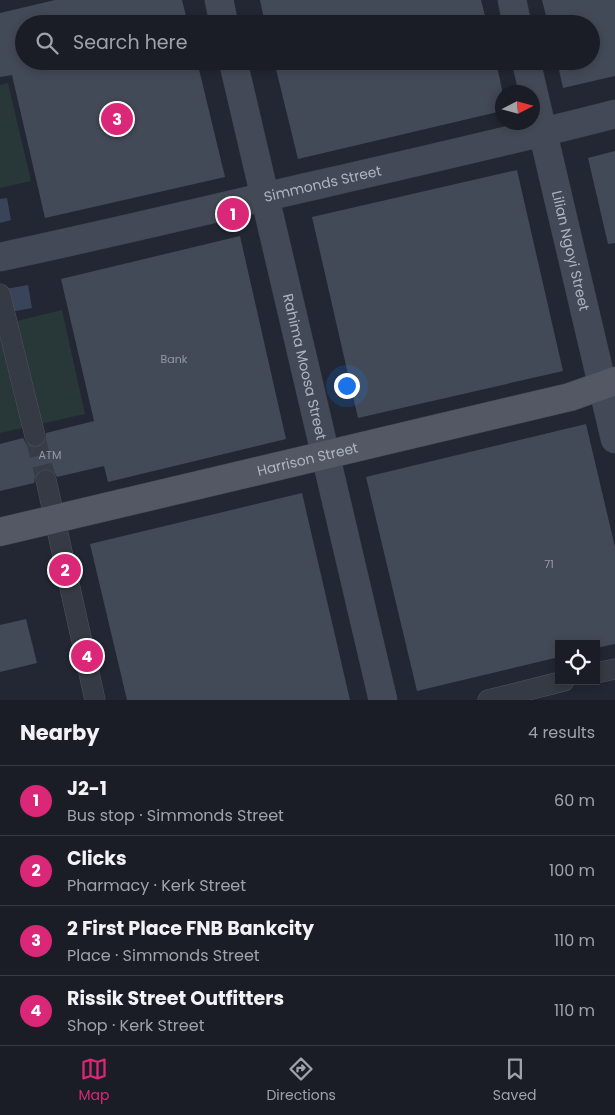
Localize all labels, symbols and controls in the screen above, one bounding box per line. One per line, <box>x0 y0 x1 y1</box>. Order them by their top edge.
search box <box>15 15 600 70</box>
icon: search <box>33 29 61 57</box>
text: Search here <box>73 29 187 56</box>
north arrow <box>495 85 540 130</box>
pin: 3 <box>101 100 133 138</box>
street label: Simmonds Street <box>262 160 383 207</box>
street label: Lilian Ngoyi Street <box>547 189 595 313</box>
pin: 1 <box>217 195 249 233</box>
street label: Rahima Moosa Street <box>278 292 332 442</box>
house number: Bank <box>161 351 188 367</box>
your location <box>334 373 360 399</box>
street label: Harrison Street <box>255 438 360 481</box>
house number: ATM <box>39 447 61 463</box>
pin: 2 <box>49 551 81 589</box>
house number: 71 <box>544 556 554 572</box>
pin: 4 <box>71 637 103 675</box>
map controls <box>555 640 600 685</box>
button: locate <box>555 640 600 685</box>
text: Nearby <box>20 718 100 747</box>
text: 4 results <box>528 721 595 744</box>
text: J2-1 <box>67 775 107 802</box>
text: 1 <box>33 789 39 812</box>
text: 60 m <box>554 789 595 812</box>
text: Bus stop · Simmonds Street <box>67 804 284 827</box>
text: Clicks <box>67 845 127 872</box>
text: 2 <box>31 859 41 882</box>
text: 100 m <box>549 859 595 882</box>
text: Pharmacy · Kerk Street <box>67 874 246 897</box>
text: 2 First Place FNB Bankcity <box>67 915 314 942</box>
text: 3 <box>31 929 41 952</box>
text: 110 m <box>554 929 595 952</box>
text: Place · Simmonds Street <box>67 944 260 967</box>
text: Rissik Street Outfitters <box>67 985 284 1012</box>
text: 4 <box>31 999 41 1022</box>
text: 110 m <box>554 999 595 1022</box>
text: Shop · Kerk Street <box>67 1014 204 1037</box>
tab: Map <box>78 1055 109 1106</box>
tab: Directions <box>266 1055 336 1106</box>
tab: Saved <box>493 1055 537 1106</box>

